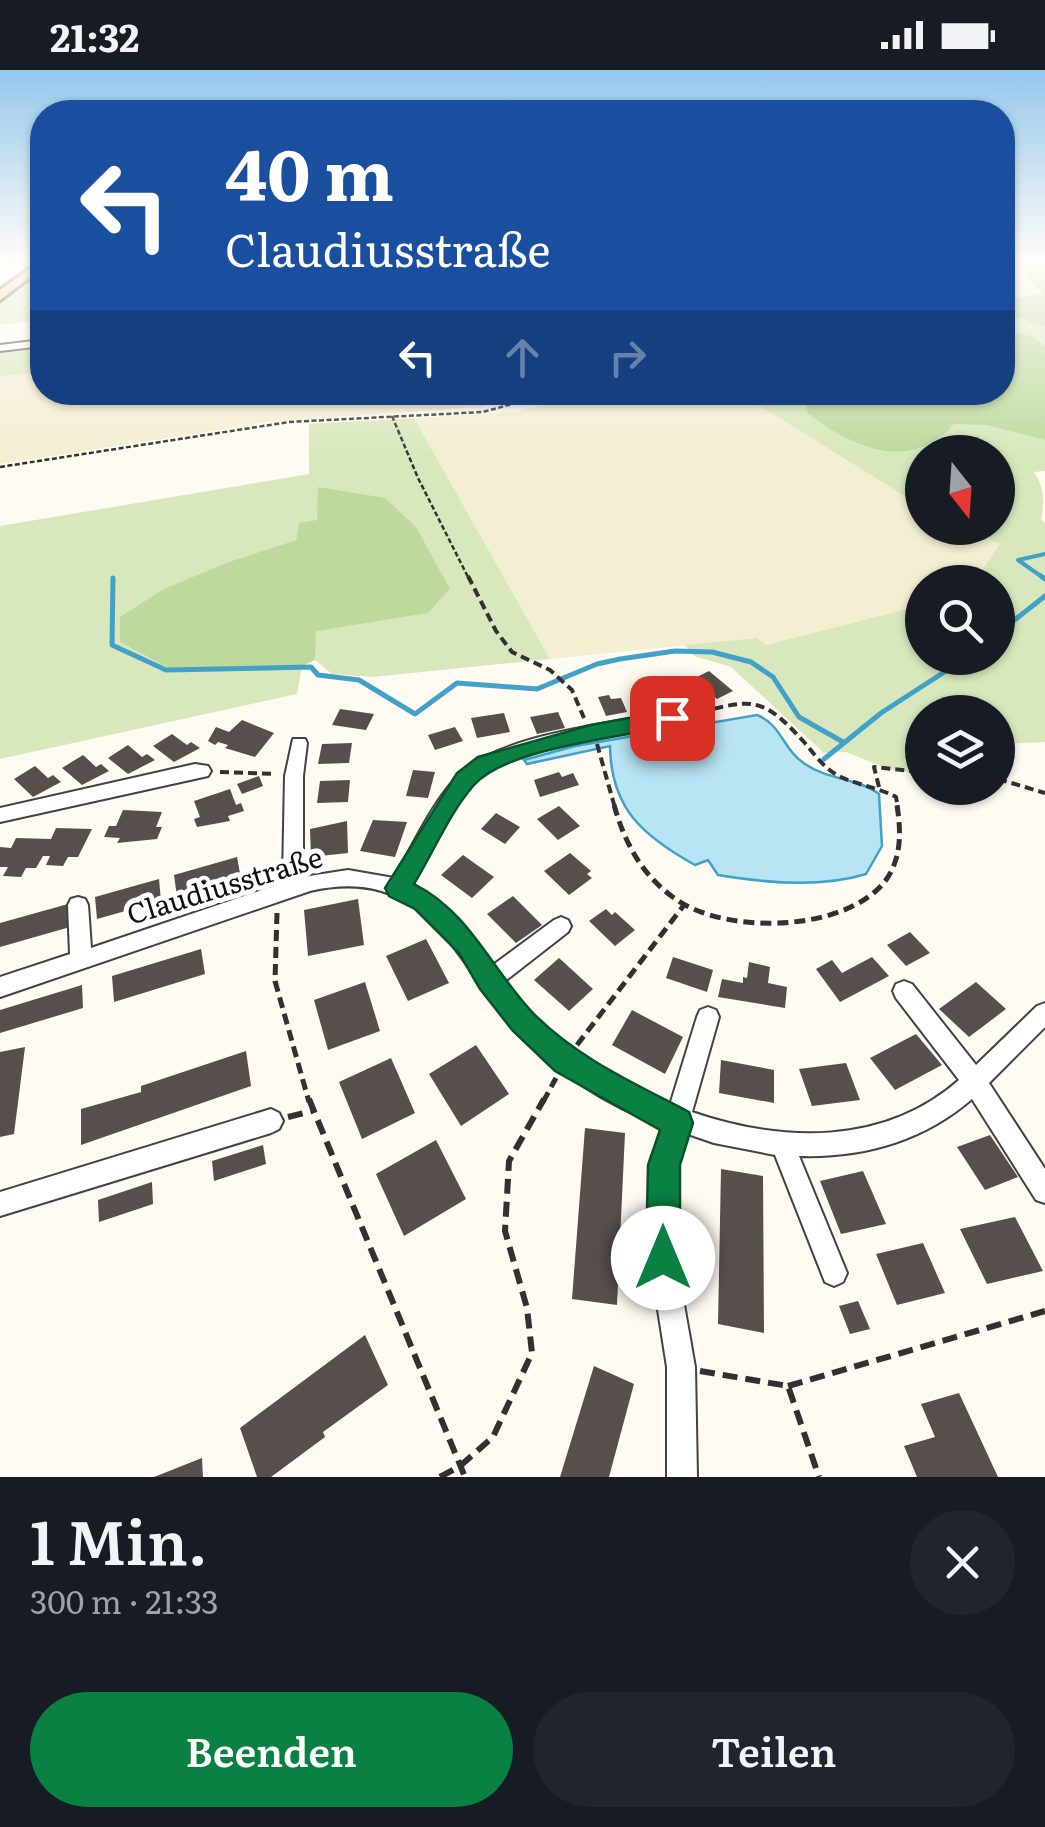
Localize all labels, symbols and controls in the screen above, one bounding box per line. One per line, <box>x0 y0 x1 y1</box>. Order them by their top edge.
text: 21:32 <box>50 7 139 64</box>
text: 40 m <box>225 119 394 223</box>
icon: left <box>60 140 190 270</box>
text: Claudiusstraße <box>225 214 551 281</box>
icon: left <box>390 330 445 385</box>
icon: ahead <box>495 330 550 385</box>
icon: right <box>600 330 655 385</box>
north arrow <box>905 435 1015 545</box>
map controls <box>905 435 1015 805</box>
button: search <box>905 565 1015 675</box>
pin <box>630 676 715 761</box>
icon: arrive <box>645 691 700 746</box>
button: layers <box>905 695 1015 805</box>
street label: Claudiusstraße <box>121 834 327 934</box>
position arrow <box>611 1206 715 1310</box>
text: 1 Min. <box>30 1494 208 1583</box>
button: close <box>910 1510 1015 1615</box>
text: 300 m · 21:33 <box>30 1576 219 1624</box>
button: Beenden <box>30 1692 513 1807</box>
button: Teilen <box>533 1692 1015 1807</box>

